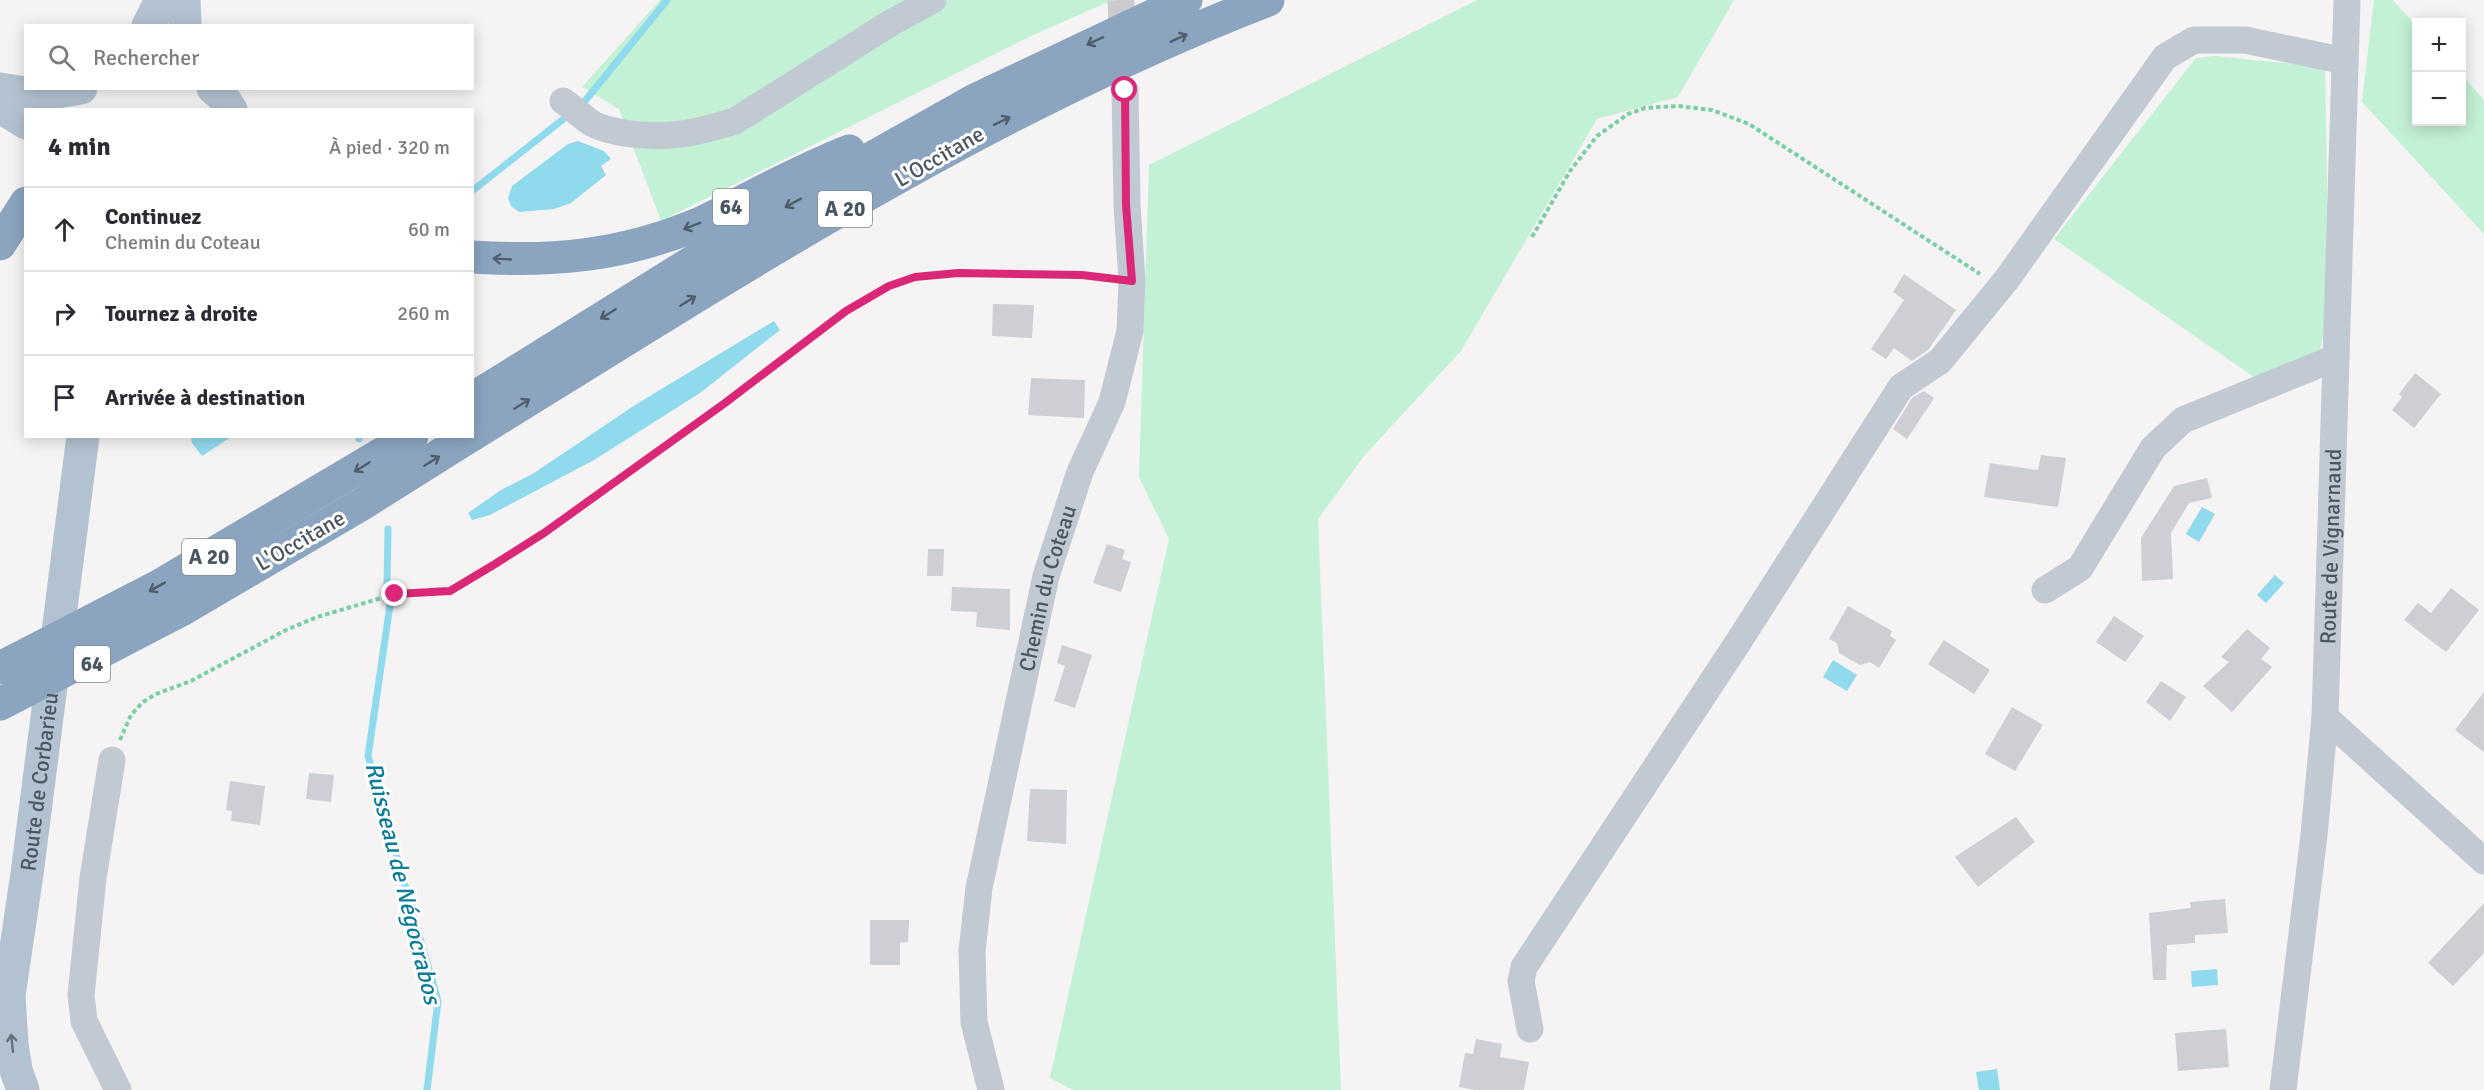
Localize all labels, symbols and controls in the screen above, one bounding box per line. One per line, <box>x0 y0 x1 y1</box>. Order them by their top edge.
map controls <box>2412 18 2466 126</box>
button: + <box>2412 18 2466 72</box>
search box <box>24 24 474 90</box>
one-way arrow <box>1170 31 1188 42</box>
one-way arrow <box>1086 36 1104 48</box>
icon: search <box>45 41 78 74</box>
text: Rechercher <box>93 44 199 71</box>
button: − <box>2412 72 2466 126</box>
route start <box>1111 76 1137 102</box>
one-way arrow <box>993 114 1011 126</box>
street label: L'Occitane <box>890 120 989 193</box>
text: 4 min <box>48 131 111 163</box>
text: À pied · 320 m <box>329 135 450 160</box>
road number: 64 <box>713 189 749 225</box>
road number: A 20 <box>818 191 872 227</box>
one-way arrow <box>785 197 802 209</box>
text: Continuez <box>105 203 201 230</box>
icon: ahead <box>48 213 81 246</box>
text: 60 m <box>408 217 450 242</box>
one-way arrow <box>683 221 702 232</box>
text: Chemin du Coteau <box>105 230 261 255</box>
one-way arrow <box>492 253 512 264</box>
one-way arrow <box>679 295 696 307</box>
icon: right <box>48 297 81 330</box>
text: Tournez à droite <box>105 300 258 327</box>
text: 260 m <box>397 301 450 326</box>
one-way arrow <box>600 308 617 320</box>
icon: arrive <box>48 381 81 414</box>
text: Arrivée à destination <box>105 384 305 411</box>
one-way arrow <box>513 398 530 410</box>
street label: Route de Vignarnaud <box>2314 448 2347 645</box>
one-way arrow <box>423 454 440 467</box>
one-way arrow <box>354 462 371 474</box>
street label: Chemin du Coteau <box>1013 502 1082 674</box>
street label: L'Occitane <box>251 504 350 577</box>
road number: A 20 <box>182 539 236 575</box>
route end <box>381 580 407 606</box>
one-way arrow <box>149 582 167 593</box>
road number: 64 <box>74 646 110 682</box>
street label: Route de Corbarieu <box>14 691 64 873</box>
water label: Ruisseau de Négocrabos <box>358 759 448 1010</box>
one-way arrow <box>6 1034 17 1054</box>

